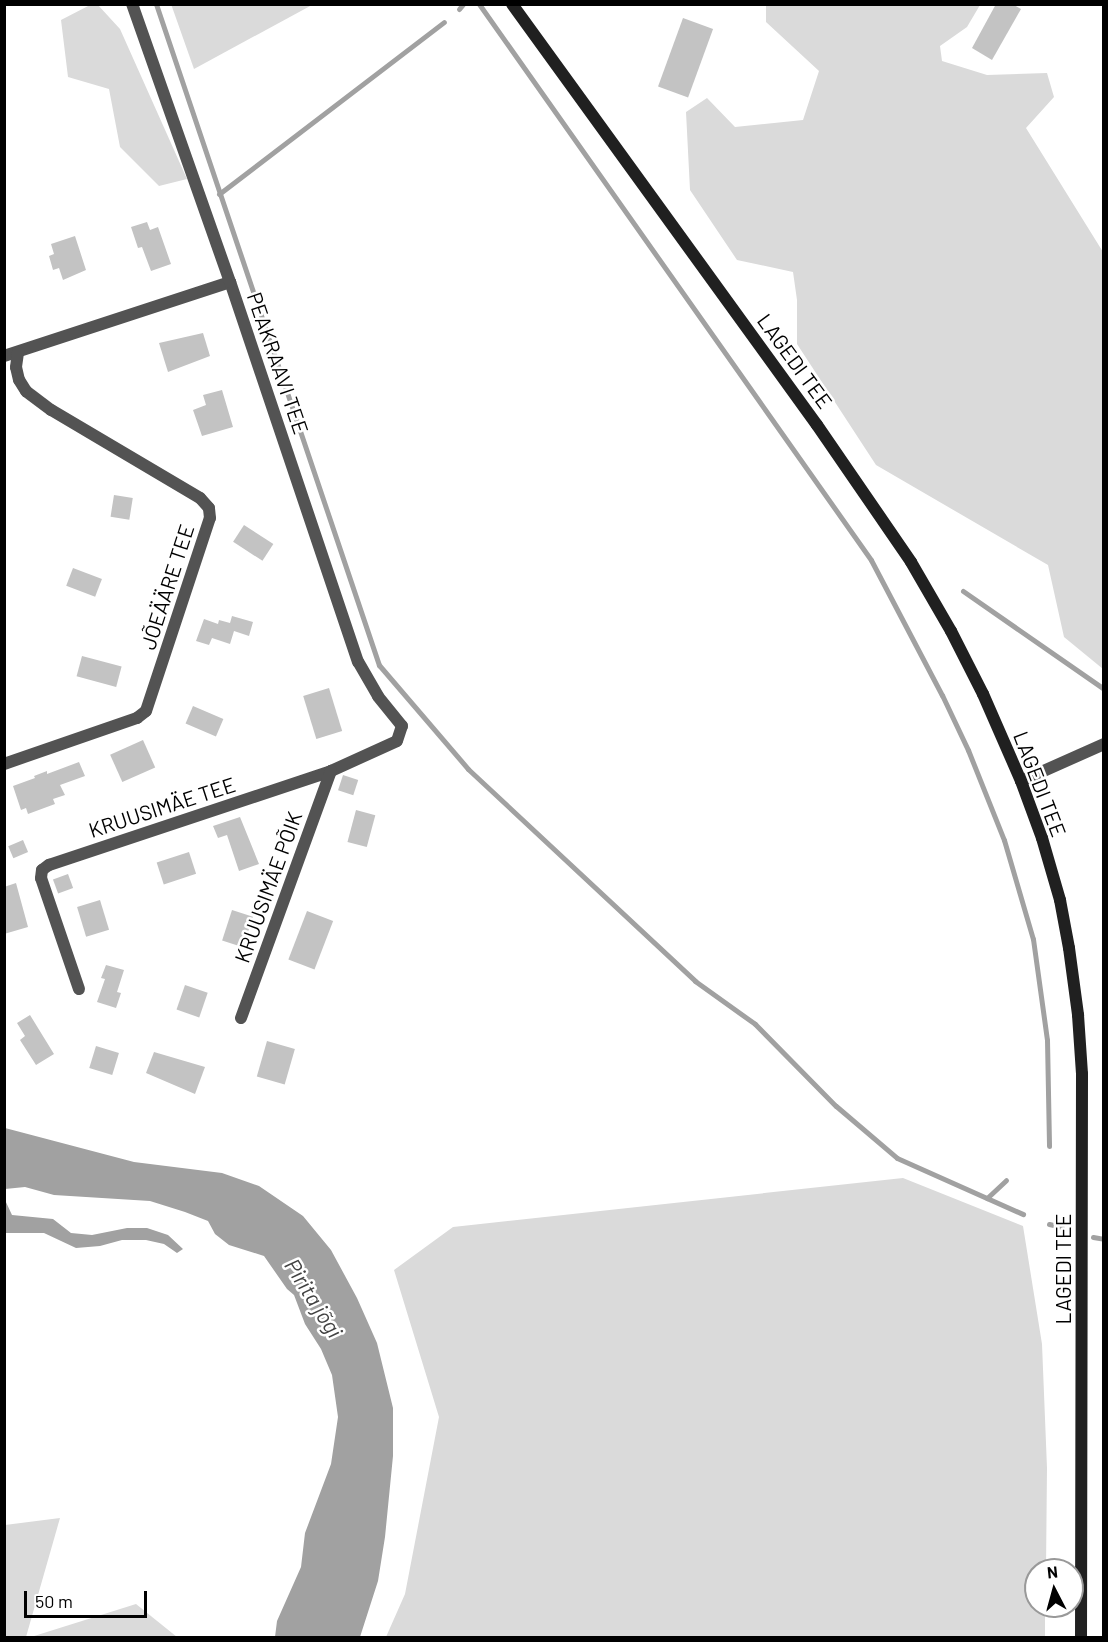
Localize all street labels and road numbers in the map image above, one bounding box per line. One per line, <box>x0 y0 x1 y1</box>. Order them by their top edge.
street label: PEAKRAAVI TEE <box>242 289 314 437</box>
street label: LAGEDI TEE <box>752 309 838 413</box>
street label: JÕEÄÄRE TEE <box>135 521 199 653</box>
street label: LAGEDI TEE <box>1008 728 1072 840</box>
street label: KRUUSIMÄE TEE <box>86 771 238 843</box>
street label: KRUUSIMÄE PÕIK <box>229 808 307 966</box>
street label: LAGEDI TEE <box>1050 1214 1076 1324</box>

